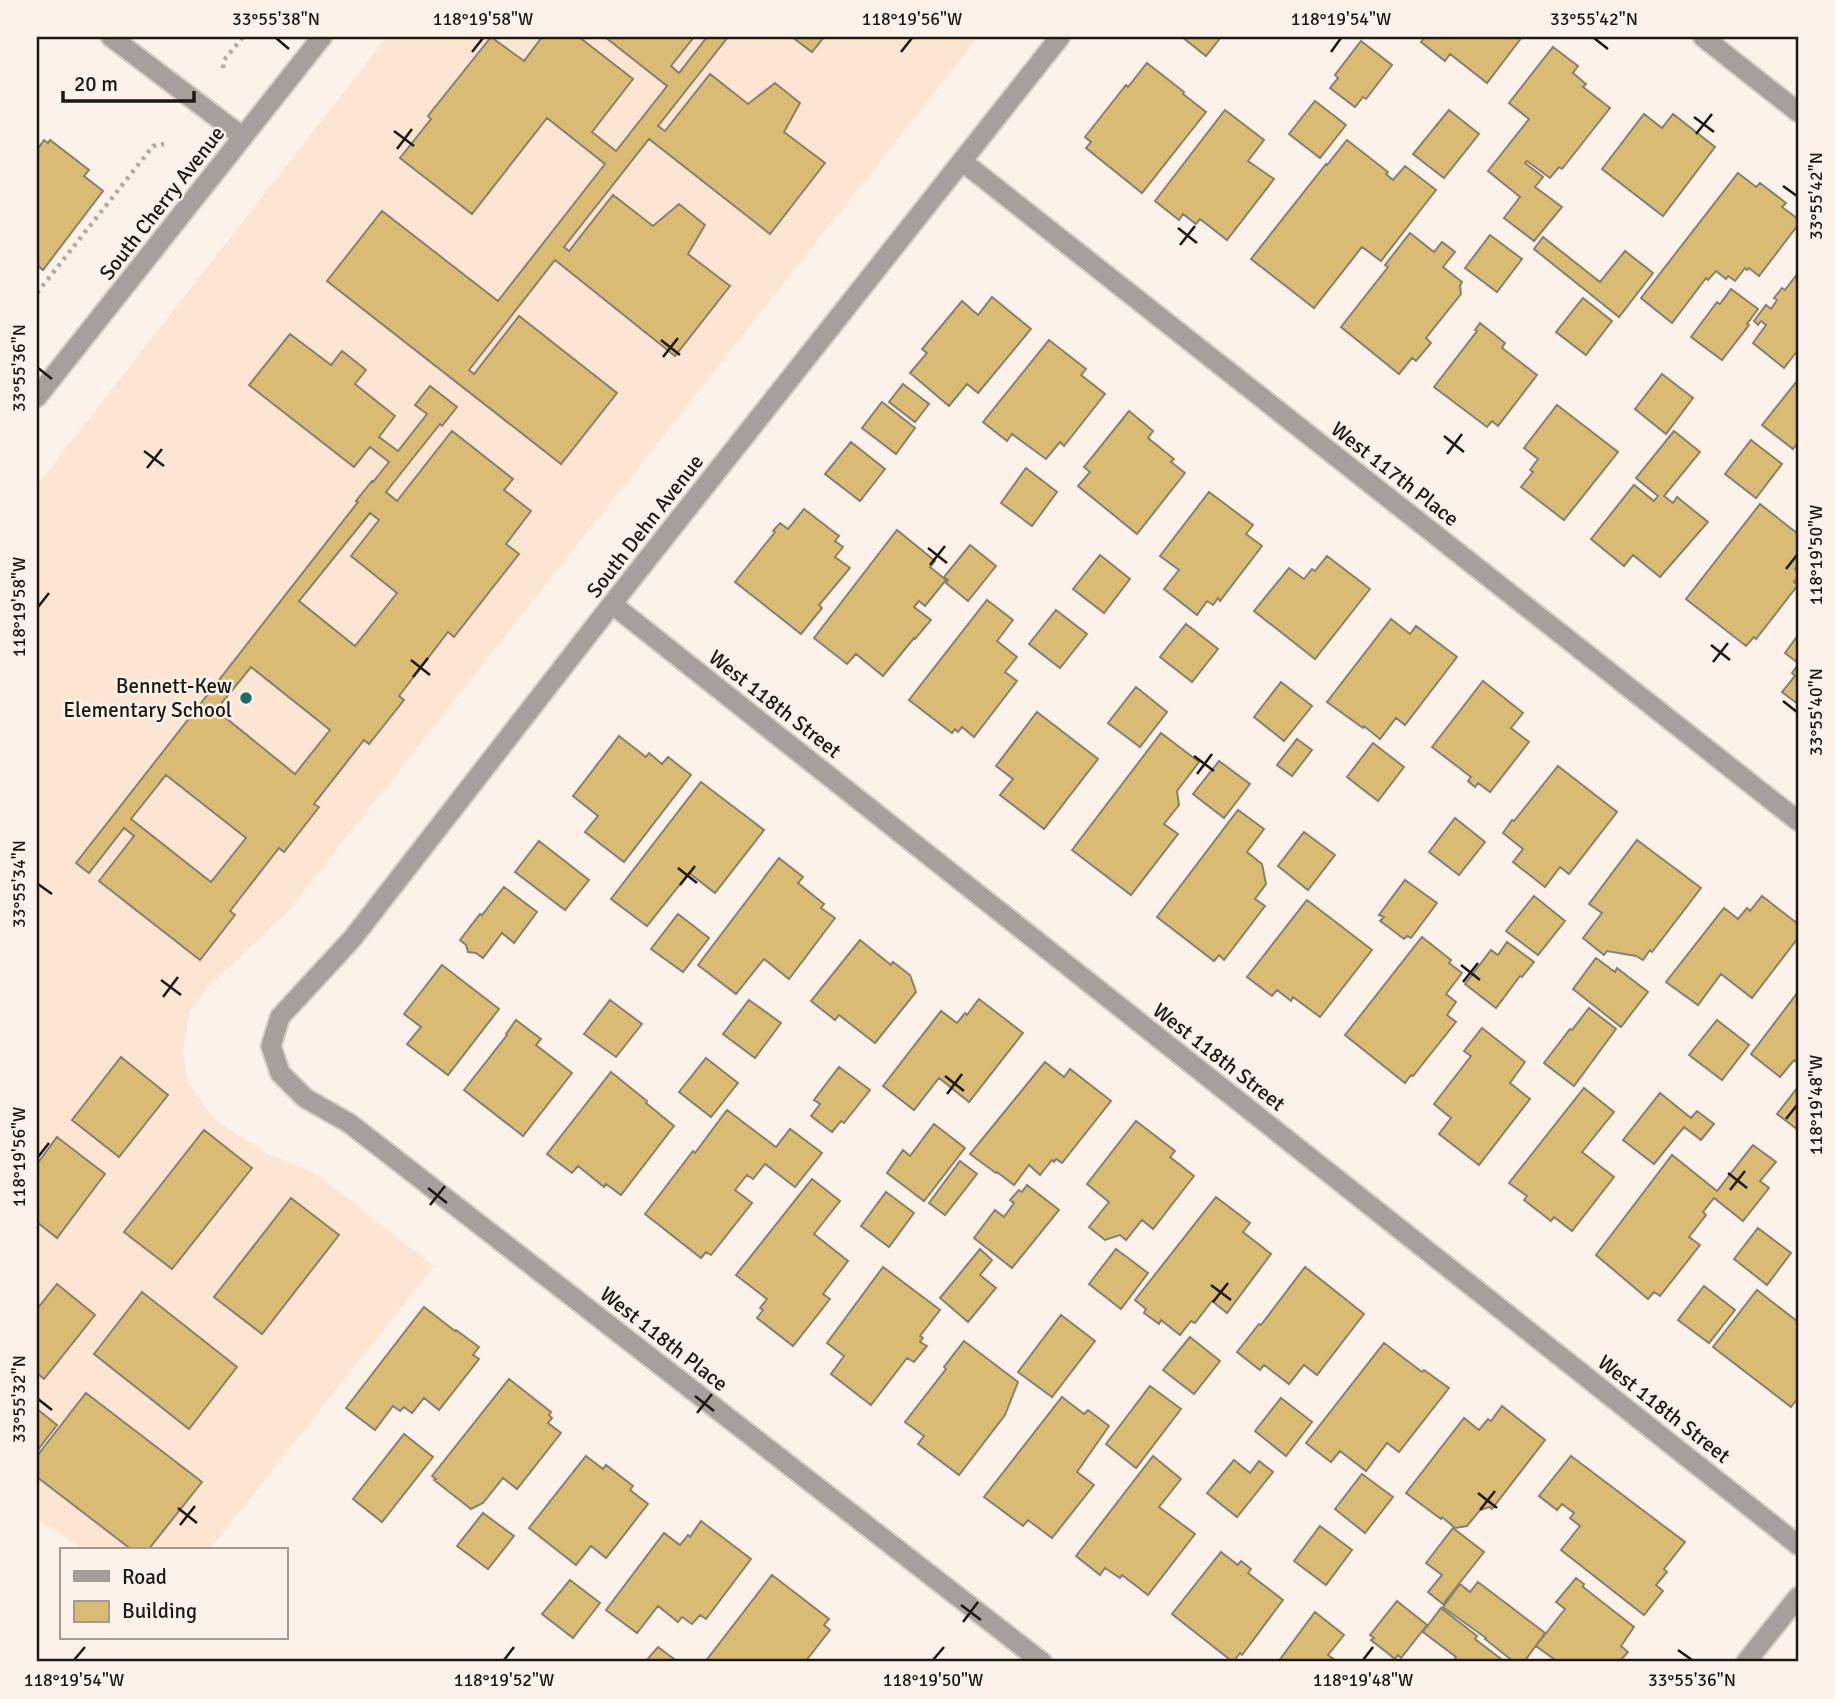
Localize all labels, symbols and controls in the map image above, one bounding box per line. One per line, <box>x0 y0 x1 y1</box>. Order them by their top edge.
text: 33°55'38"N <box>232 8 320 30</box>
text: 118°19'58"W <box>433 8 533 30</box>
text: 118°19'56"W <box>862 8 962 30</box>
text: 118°19'54"W <box>1291 8 1391 30</box>
text: 33°55'42"N <box>1550 8 1638 30</box>
scale bar <box>63 60 194 104</box>
text: 20 m <box>74 71 118 97</box>
street label: South Cherry Avenue <box>94 121 230 285</box>
text: 33°55'42"N <box>1805 152 1827 240</box>
text: 33°55'36"N <box>8 324 30 412</box>
street label: West 117th Place <box>1326 416 1464 532</box>
street label: South Dehn Avenue <box>581 449 709 603</box>
text: 118°19'50"W <box>1805 505 1827 605</box>
text: 118°19'58"W <box>8 557 30 657</box>
street label: West 118th Street <box>704 644 846 764</box>
text: 33°55'40"N <box>1805 668 1827 756</box>
place label: Bennett-Kew Elementary School <box>63 673 232 723</box>
marker: Bennett-Kew Elementary School <box>238 690 254 706</box>
text: 33°55'34"N <box>8 840 30 928</box>
street label: West 118th Street <box>1148 997 1290 1117</box>
text: 118°19'48"W <box>1805 1055 1827 1155</box>
text: 118°19'56"W <box>8 1107 30 1207</box>
street label: West 118th Place <box>595 1281 733 1397</box>
street label: West 118th Street <box>1593 1349 1735 1469</box>
text: 33°55'32"N <box>8 1355 30 1443</box>
legend <box>60 1548 287 1640</box>
text: Road <box>122 1564 167 1590</box>
text: Building <box>122 1598 197 1624</box>
text: 118°19'54"W <box>24 1669 124 1691</box>
text: 118°19'52"W <box>454 1669 554 1691</box>
text: 118°19'50"W <box>883 1669 983 1691</box>
text: 118°19'48"W <box>1313 1669 1413 1691</box>
text: 33°55'36"N <box>1648 1669 1736 1691</box>

